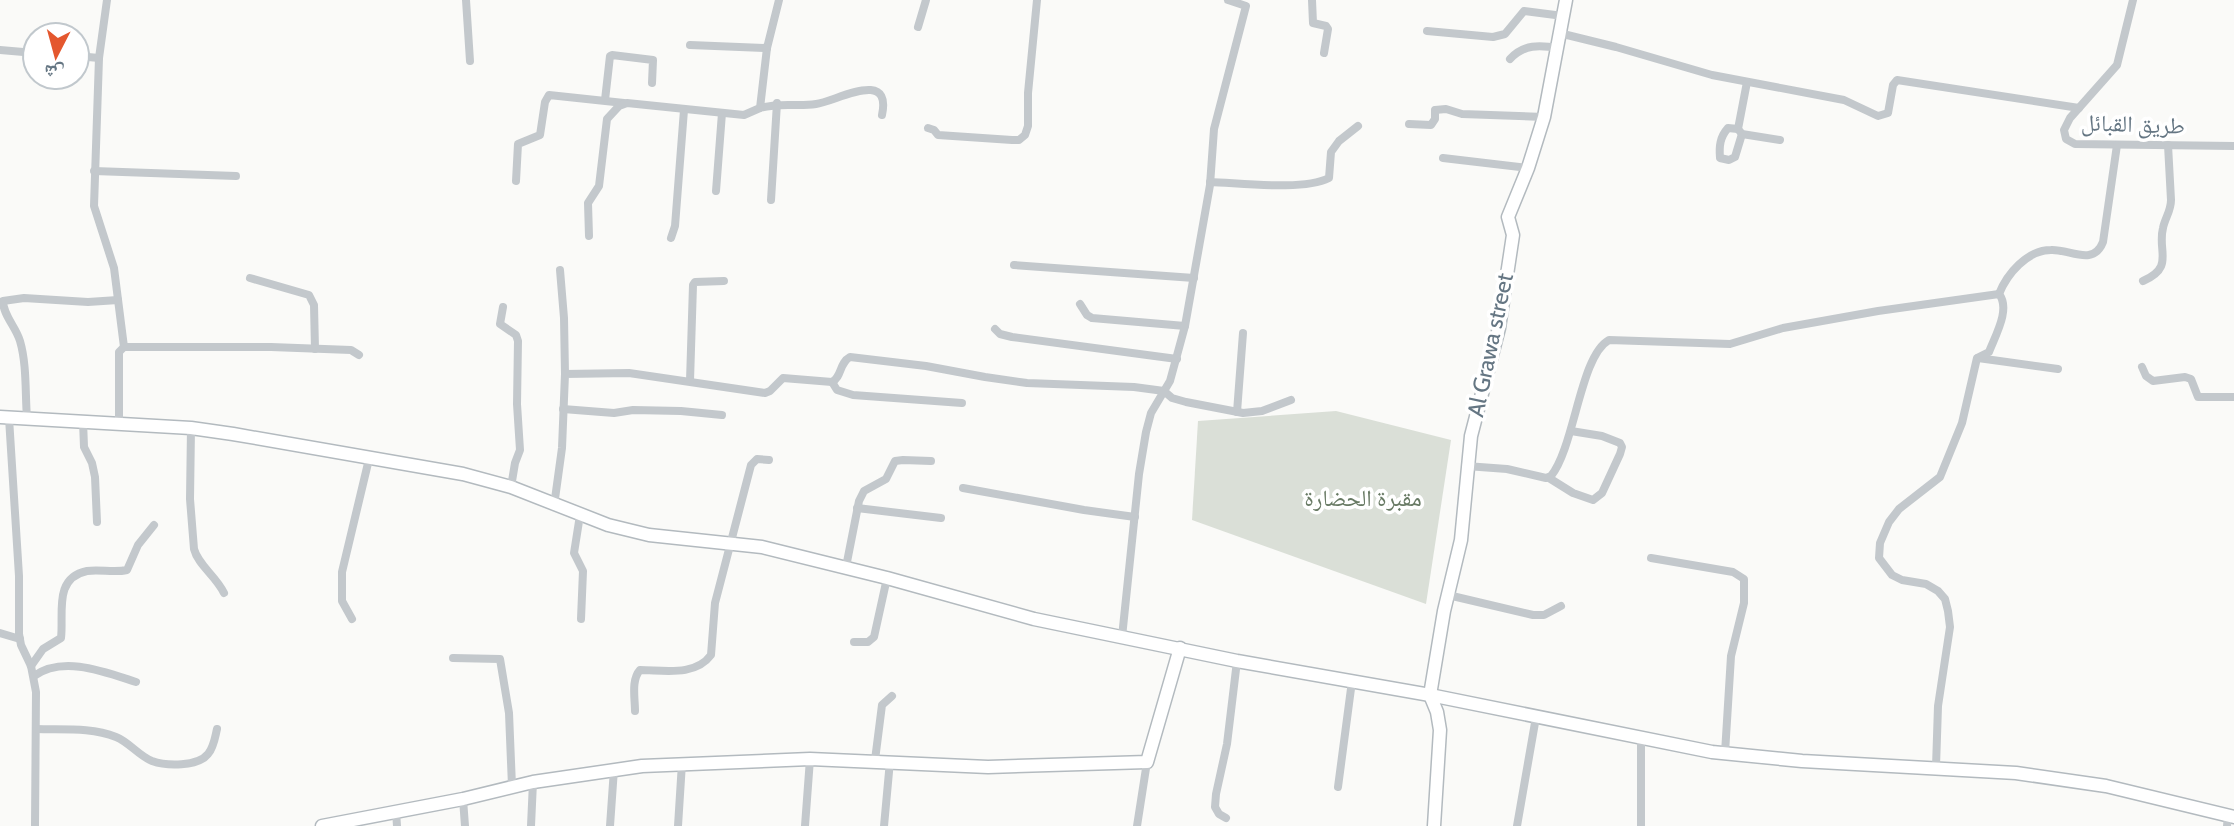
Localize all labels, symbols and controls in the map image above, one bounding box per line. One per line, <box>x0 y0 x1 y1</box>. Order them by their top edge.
north arrow <box>21 21 91 91</box>
text: ش <box>43 60 66 85</box>
street label: طريق القبائل <box>2081 108 2185 140</box>
street label: Al Grawa street <box>1461 270 1519 419</box>
park label: مقبرة الحضارة <box>1304 484 1422 512</box>

